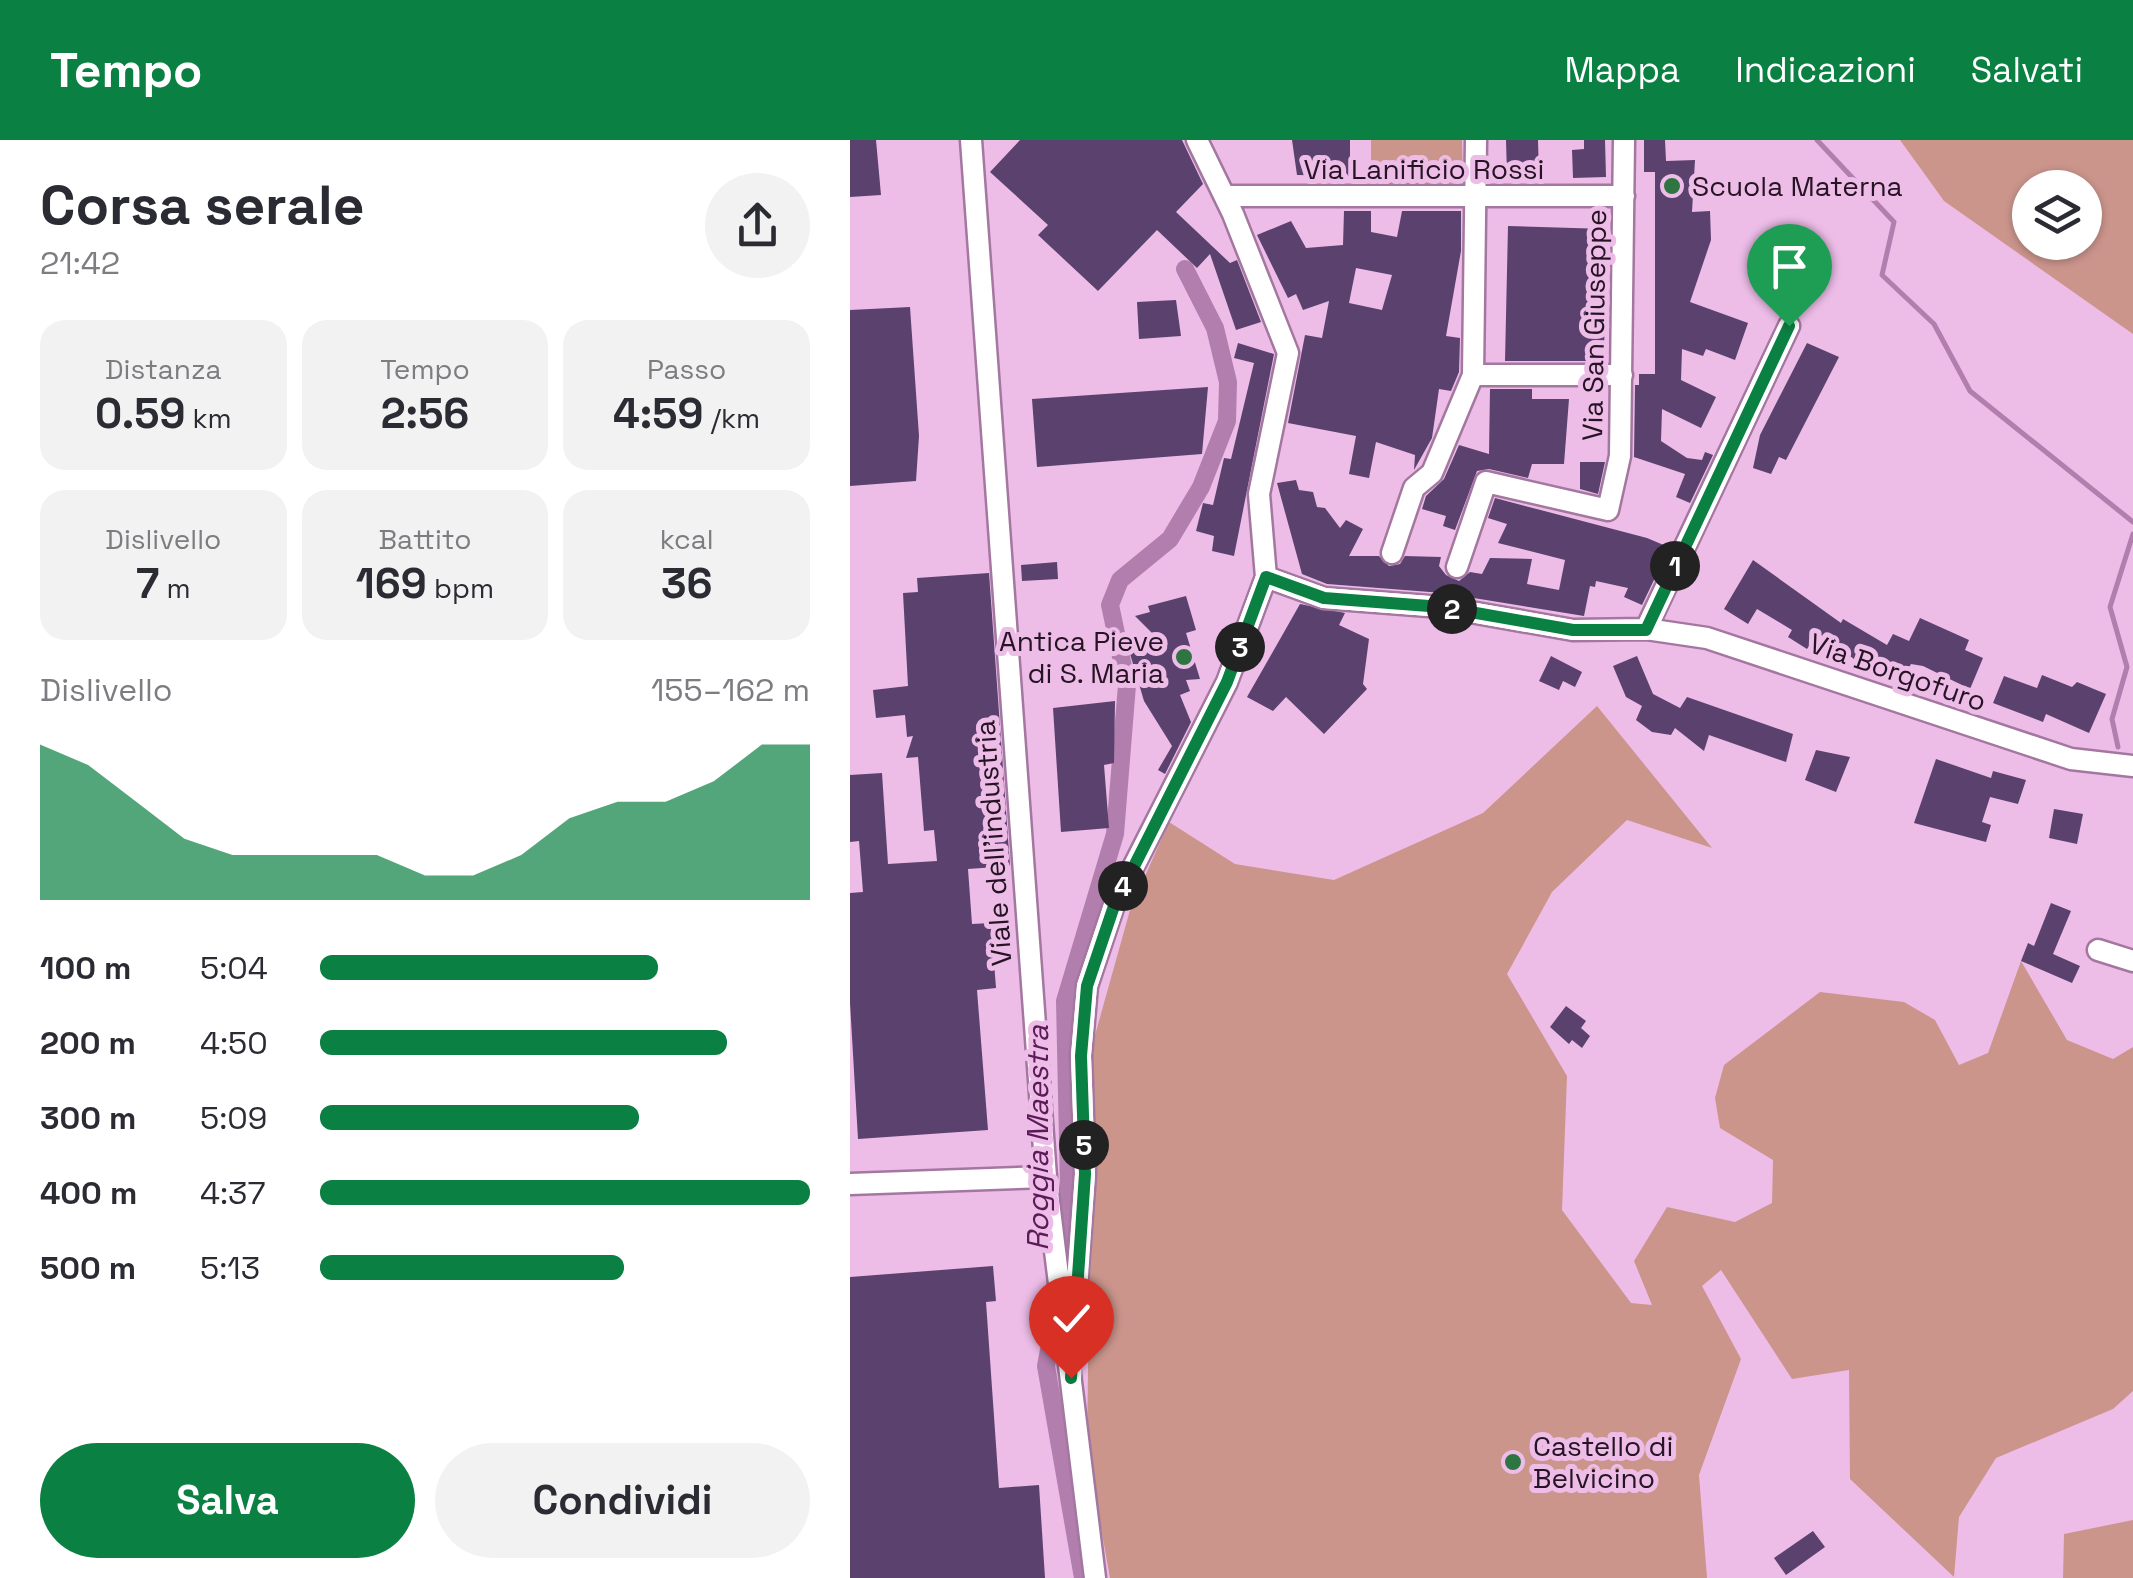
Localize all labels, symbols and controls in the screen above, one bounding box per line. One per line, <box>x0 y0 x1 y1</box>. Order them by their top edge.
text: Tempo <box>50 40 202 101</box>
text: Mappa <box>1565 48 1680 92</box>
text: Indicazioni <box>1735 48 1916 92</box>
text: Salvati <box>1971 48 2083 92</box>
street label: Via Lanificio Rossi <box>1304 151 1544 187</box>
place label: Scuola Materna <box>1692 168 1903 204</box>
text: Corsa serale <box>40 170 364 240</box>
map controls <box>2012 170 2102 260</box>
button: layers <box>2012 170 2102 260</box>
button: share <box>705 173 810 278</box>
marker: Scuola Materna <box>1661 175 1683 197</box>
street label: Via San Giuseppe <box>1574 209 1614 441</box>
pin <box>1747 224 1832 327</box>
icon: arrive <box>1762 239 1817 294</box>
text: 21:42 <box>40 243 120 283</box>
text: Distanza <box>105 351 222 387</box>
text: Tempo <box>380 351 470 387</box>
text: Passo <box>647 351 726 387</box>
text: 0.59 <box>95 387 185 440</box>
text: 2:56 <box>381 387 469 440</box>
text: 4:59 <box>613 387 704 440</box>
text: km <box>185 400 232 436</box>
text: /km <box>704 400 760 436</box>
text: Dislivello <box>105 521 221 557</box>
text: Battito <box>378 521 472 557</box>
text: kcal <box>660 521 714 557</box>
pin: 1 <box>1650 541 1700 591</box>
text: 1 <box>1669 548 1681 584</box>
text: 7 <box>136 557 159 610</box>
text: 169 <box>356 557 427 610</box>
text: 36 <box>661 557 712 610</box>
text: m <box>159 570 191 606</box>
text: bpm <box>427 570 494 606</box>
pin: 2 <box>1427 584 1477 634</box>
text: 2 <box>1444 591 1460 627</box>
pin: 3 <box>1215 622 1265 672</box>
place label: Antica Pieve di S. Maria <box>999 623 1164 691</box>
street label: Via Borgofuro <box>1805 625 1991 719</box>
text: 3 <box>1231 629 1249 665</box>
marker: Antica Pieve di S. Maria <box>1173 646 1195 668</box>
text: Dislivello <box>40 670 173 710</box>
text: 155–162 m <box>651 670 810 710</box>
street label: Viale dell'industria <box>966 719 1020 967</box>
pin: 4 <box>1098 861 1148 911</box>
text: 4 <box>1114 868 1132 904</box>
text: 100 m <box>40 948 131 988</box>
text: 5:04 <box>200 948 268 988</box>
text: 200 m <box>40 1023 136 1063</box>
text: 4:50 <box>200 1023 268 1063</box>
water label: Roggia Maestra <box>1018 1024 1057 1251</box>
text: 300 m <box>40 1098 136 1138</box>
text: 5:09 <box>200 1098 267 1138</box>
pin: 5 <box>1059 1120 1109 1170</box>
text: 5 <box>1076 1127 1092 1163</box>
text: 400 m <box>40 1173 137 1213</box>
text: 4:37 <box>200 1173 265 1213</box>
text: 500 m <box>40 1248 136 1288</box>
text: 5:13 <box>200 1248 260 1288</box>
pin <box>1029 1276 1114 1379</box>
icon: check <box>1044 1291 1099 1346</box>
place label: Castello di Belvicino <box>1533 1428 1673 1496</box>
button: Salva <box>40 1443 415 1558</box>
button: Condividi <box>435 1443 810 1558</box>
marker: Castello di Belvicino <box>1502 1451 1524 1473</box>

